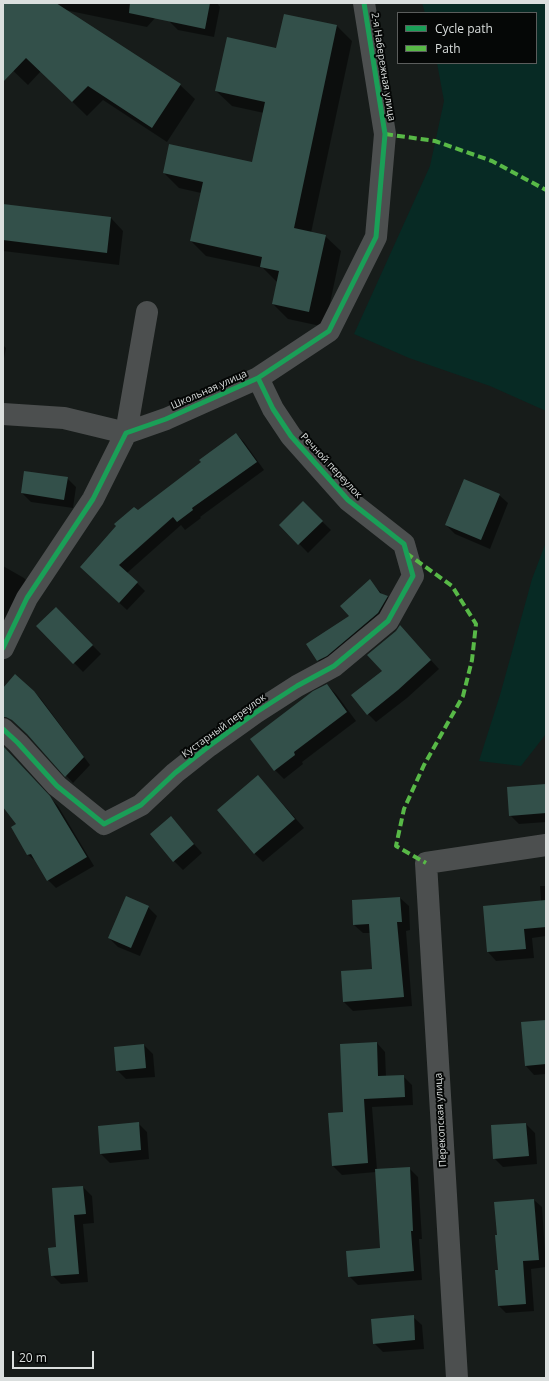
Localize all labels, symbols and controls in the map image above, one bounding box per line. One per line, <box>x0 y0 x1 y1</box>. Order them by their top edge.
street label: 2-я Набережная улица <box>369 12 397 122</box>
legend <box>397 12 537 64</box>
text: Cycle path <box>435 20 493 37</box>
text: Path <box>435 40 461 57</box>
street label: Школьная улица <box>169 368 249 412</box>
street label: Речной переулок <box>298 431 364 501</box>
street label: Кустарный переулок <box>180 692 268 760</box>
street label: Перекопская улица <box>433 1072 449 1168</box>
scale bar <box>14 1343 96 1369</box>
text: 20 m <box>19 1349 47 1366</box>

